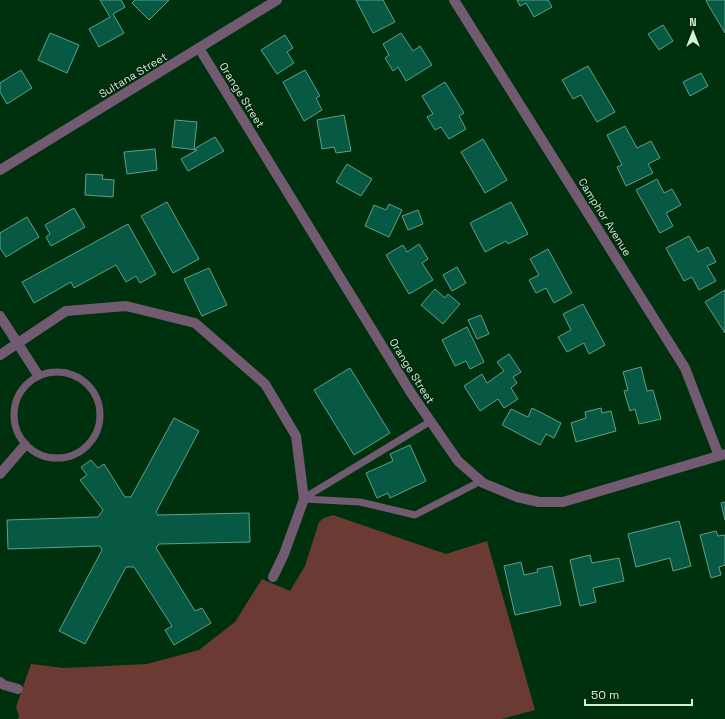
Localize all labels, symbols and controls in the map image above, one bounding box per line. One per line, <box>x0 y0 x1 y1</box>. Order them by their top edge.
north arrow <box>673 12 713 52</box>
text: N <box>689 15 697 29</box>
street label: Sultana Street <box>96 49 170 101</box>
street label: Orange Street <box>216 60 268 130</box>
street label: Camphor Avenue <box>575 175 635 259</box>
street label: Orange Street <box>386 336 438 406</box>
scale bar <box>585 681 692 707</box>
text: 50 m <box>591 687 619 703</box>

